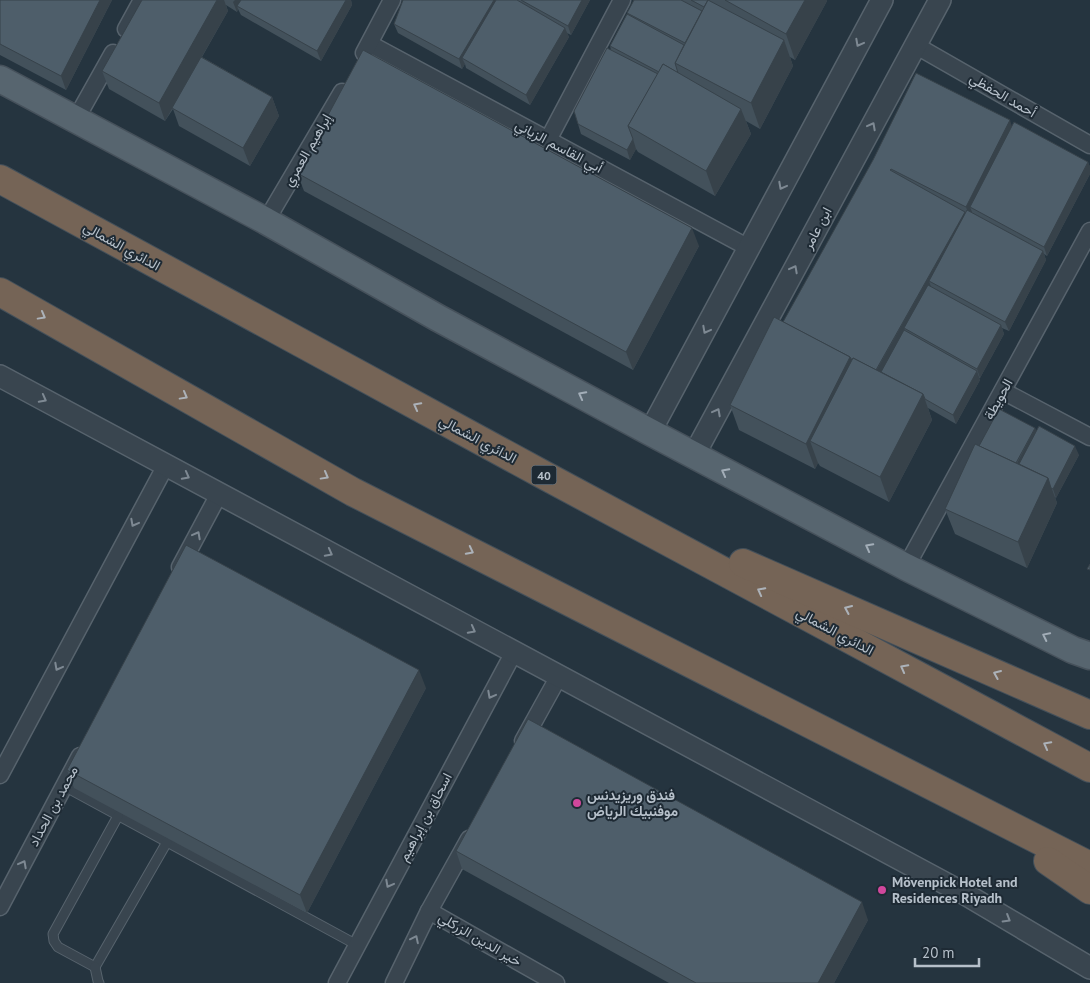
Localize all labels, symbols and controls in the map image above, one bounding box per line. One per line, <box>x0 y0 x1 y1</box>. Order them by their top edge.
one-way arrow <box>855 38 865 47</box>
street label: أحمد الحفظي <box>965 69 1040 124</box>
street label: إبراهيم العمري <box>279 110 338 191</box>
street label: أبي القاسم الزياني <box>511 115 606 179</box>
one-way arrow <box>866 122 876 131</box>
one-way arrow <box>779 181 789 190</box>
street label: ابن عامر <box>798 204 836 253</box>
street label: الدائري الشمالي <box>79 217 164 277</box>
one-way arrow <box>788 265 798 274</box>
one-way arrow <box>37 310 46 320</box>
one-way arrow <box>702 324 712 333</box>
street label: الحويطة <box>979 375 1017 423</box>
one-way arrow <box>179 390 188 400</box>
one-way arrow <box>578 392 587 402</box>
one-way arrow <box>38 393 47 403</box>
one-way arrow <box>414 402 423 412</box>
one-way arrow <box>711 408 721 417</box>
street label: الدائري الشمالي <box>435 411 520 470</box>
road number: 40 <box>532 466 556 484</box>
one-way arrow <box>722 468 731 478</box>
one-way arrow <box>181 470 190 480</box>
one-way arrow <box>320 470 329 480</box>
one-way arrow <box>131 518 141 527</box>
one-way arrow <box>191 531 201 540</box>
one-way arrow <box>865 543 874 553</box>
one-way arrow <box>464 545 473 555</box>
one-way arrow <box>324 547 333 557</box>
one-way arrow <box>757 587 766 597</box>
street label: الدائري الشمالي <box>792 603 877 662</box>
one-way arrow <box>844 605 853 616</box>
one-way arrow <box>467 624 476 634</box>
one-way arrow <box>1042 632 1051 642</box>
one-way arrow <box>54 661 64 670</box>
one-way arrow <box>900 664 909 674</box>
one-way arrow <box>993 670 1002 681</box>
one-way arrow <box>487 690 497 699</box>
one-way arrow <box>1043 741 1052 751</box>
street label: محمد بن الحداد <box>24 763 82 849</box>
street label: اسحاق بن إبراهيم <box>394 770 457 865</box>
place label: فندق وريزيدنس موفنبيك الرياض <box>587 786 678 820</box>
marker: فندق وريزيدنس موفنبيك الرياض <box>571 797 583 809</box>
one-way arrow <box>17 860 27 869</box>
place label: Mövenpick Hotel and Residences Riyadh <box>892 873 1018 907</box>
one-way arrow <box>385 879 395 888</box>
marker: Mövenpick Hotel and Residences Riyadh <box>876 884 888 896</box>
street label: خير الدين الزركلي <box>434 908 525 973</box>
one-way arrow <box>1002 913 1011 923</box>
one-way arrow <box>409 935 419 944</box>
scale bar <box>915 936 979 968</box>
text: 20 m <box>922 943 955 962</box>

